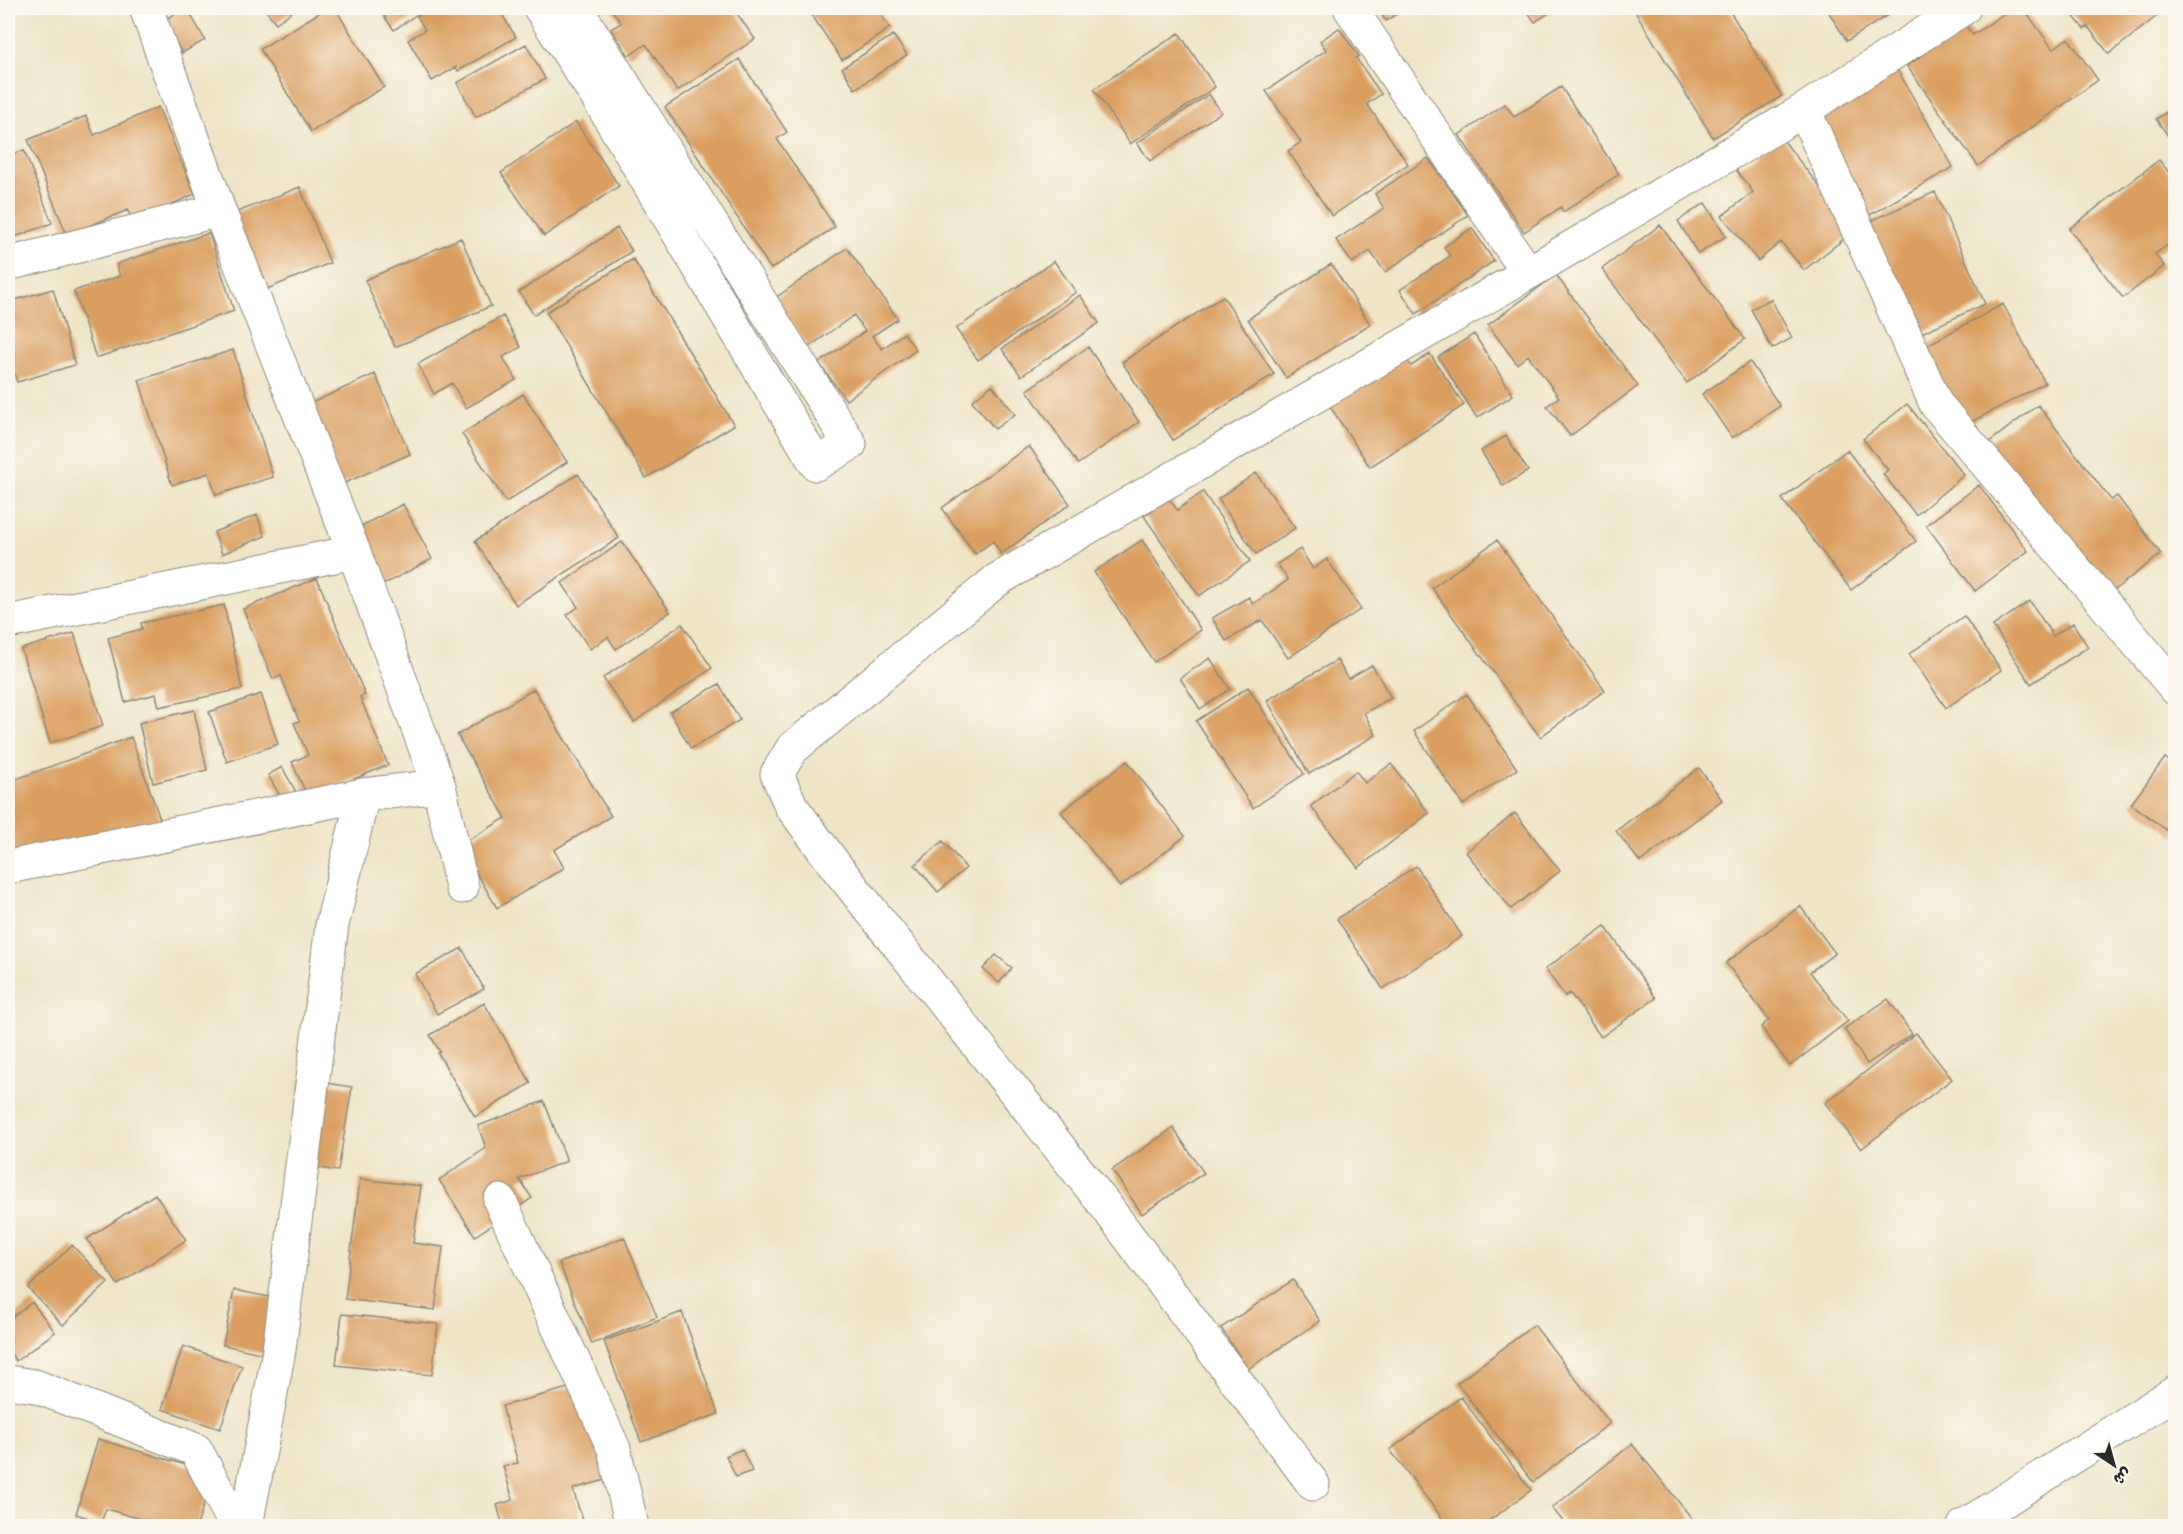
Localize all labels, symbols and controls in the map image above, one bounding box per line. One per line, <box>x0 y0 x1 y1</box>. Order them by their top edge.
north arrow <box>2084 1435 2144 1495</box>
text: ش <box>2107 1461 2135 1490</box>

